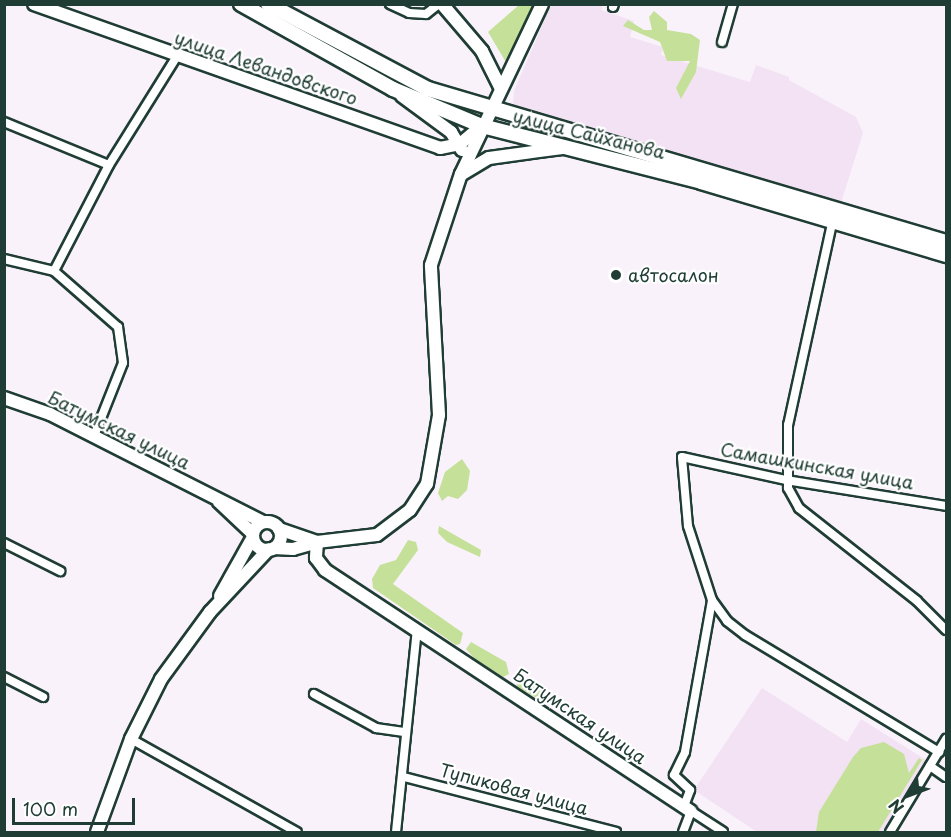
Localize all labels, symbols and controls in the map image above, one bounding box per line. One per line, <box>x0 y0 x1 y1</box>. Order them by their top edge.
street label: улица Левандовского <box>171 26 361 110</box>
street label: улица Сайханова <box>510 105 668 163</box>
place label: автосалон <box>628 264 719 286</box>
marker: автосалон <box>609 268 623 282</box>
street label: Батумская улица <box>44 386 194 474</box>
street label: Самашкинская улица <box>718 438 916 494</box>
street label: Батумская улица <box>509 663 651 769</box>
street label: Тупиковая улица <box>437 759 591 819</box>
north arrow <box>879 765 939 825</box>
scale bar <box>15 786 138 824</box>
text: N <box>882 794 909 820</box>
text: 100 m <box>23 795 78 822</box>

